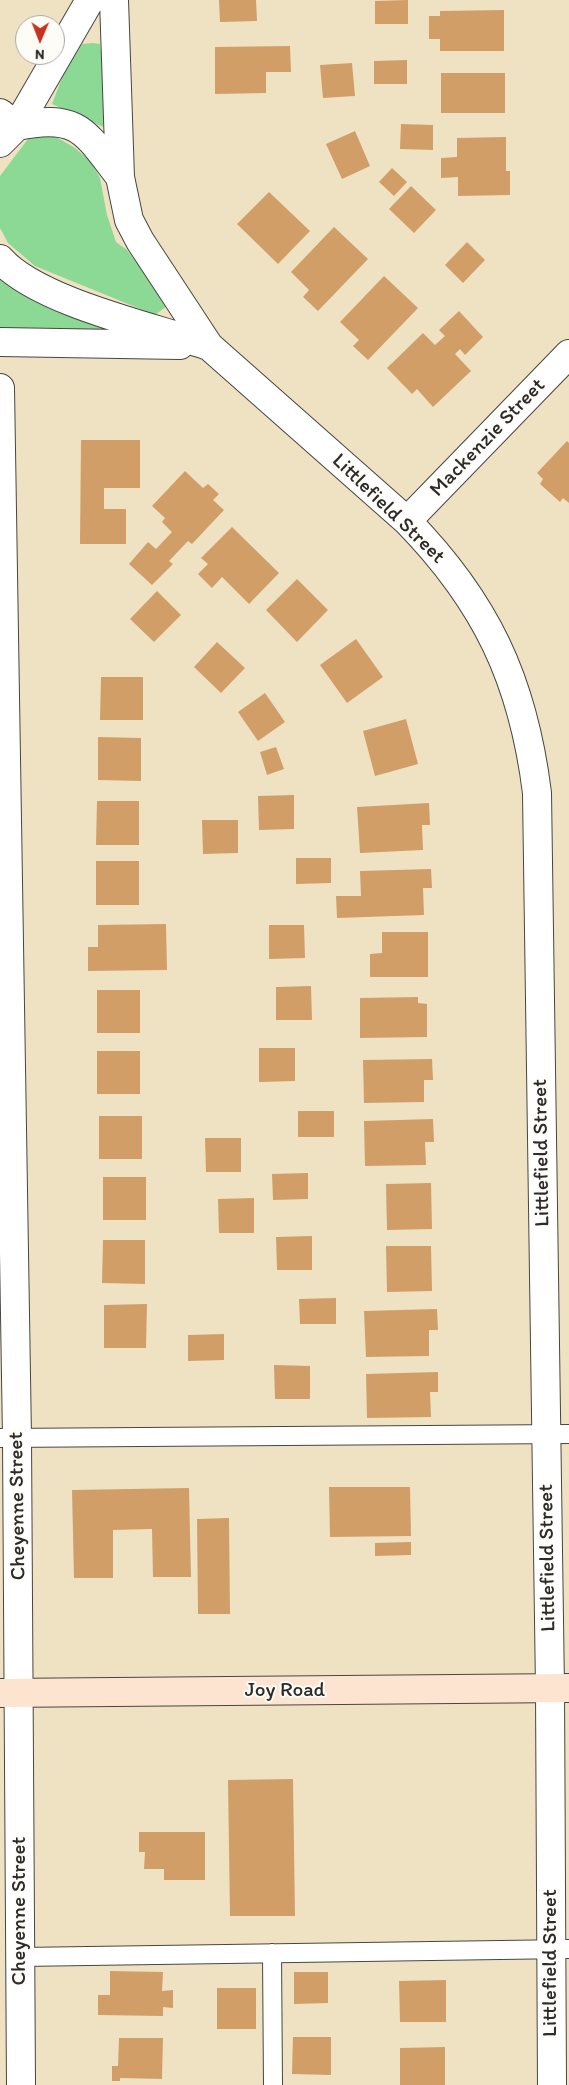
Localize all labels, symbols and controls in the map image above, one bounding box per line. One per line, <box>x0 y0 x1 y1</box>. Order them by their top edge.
north arrow <box>15 15 65 65</box>
text: N <box>35 46 45 63</box>
street label: Mackenzie Street <box>425 373 551 503</box>
street label: Littlefield Street <box>326 449 450 569</box>
street label: Littlefield Street <box>528 1079 556 1227</box>
street label: Cheyenne Street <box>4 1431 32 1581</box>
street label: Littlefield Street <box>534 1484 562 1632</box>
street label: Joy Road <box>245 1678 325 1704</box>
street label: Cheyenne Street <box>7 1837 33 1985</box>
street label: Littlefield Street <box>538 1889 564 2037</box>

